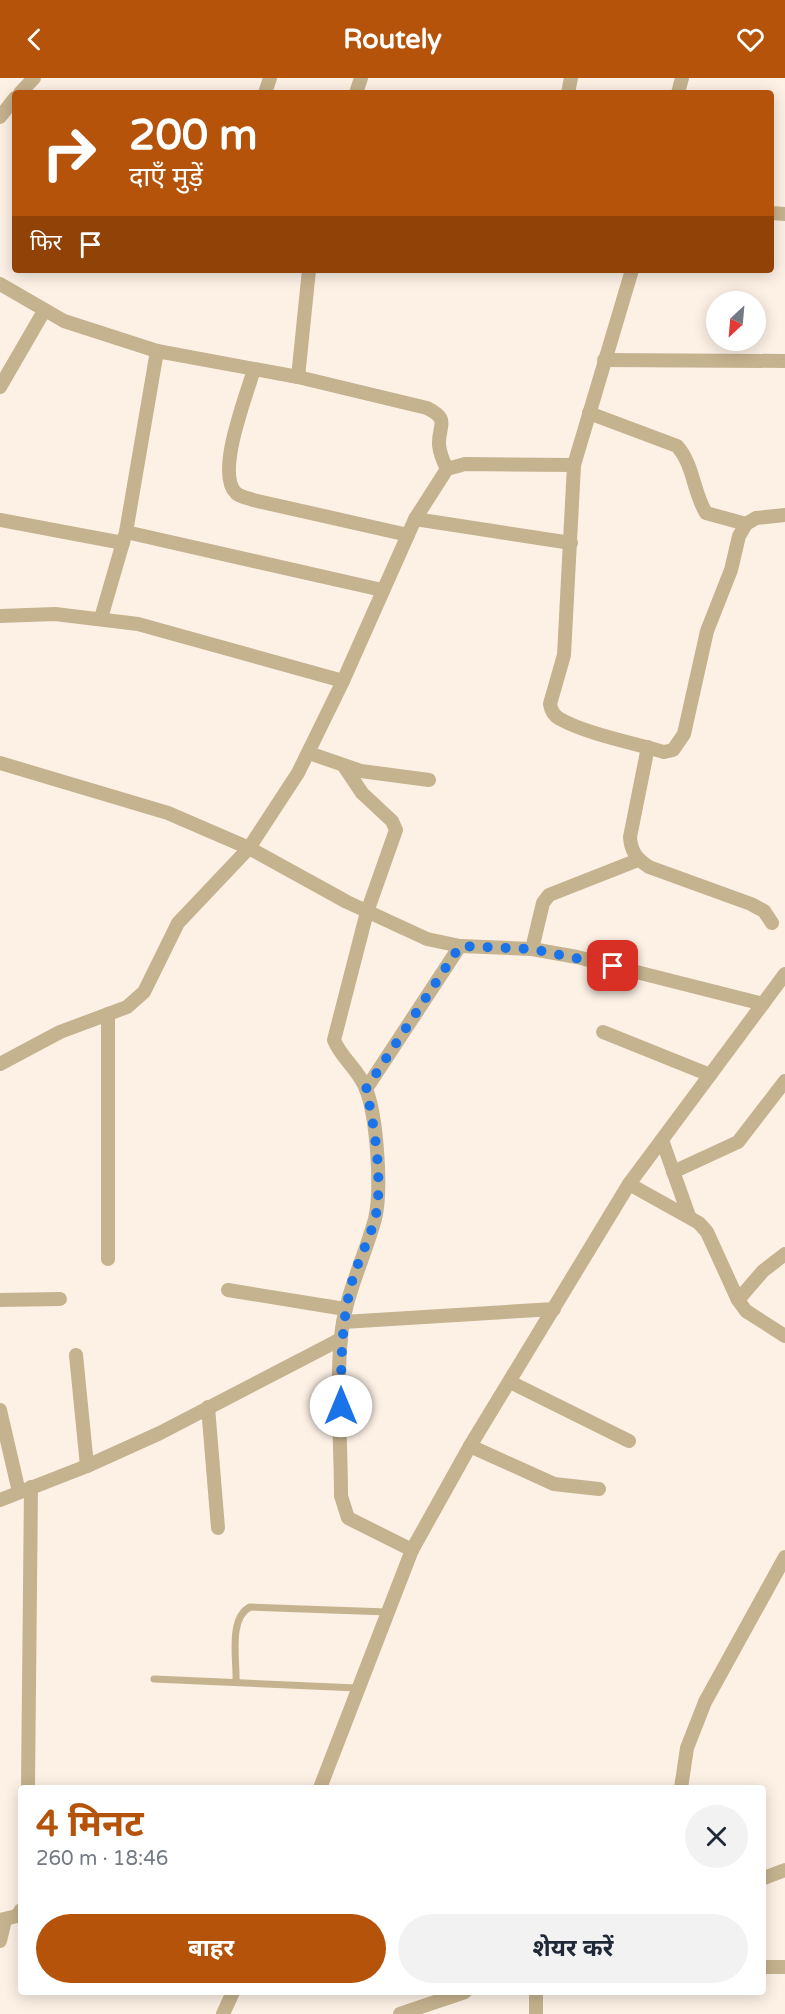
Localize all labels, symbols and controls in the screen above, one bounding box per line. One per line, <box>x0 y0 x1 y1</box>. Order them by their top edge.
icon: back <box>18 23 51 56</box>
text: Routely <box>343 23 442 56</box>
icon: heart <box>734 23 767 56</box>
text: 200 m <box>129 110 258 161</box>
icon: right <box>30 114 108 192</box>
text: दाएँ मुड़ें <box>129 161 203 194</box>
icon: arrive <box>74 228 107 261</box>
text: फिर <box>30 230 62 256</box>
north arrow <box>706 291 766 351</box>
map controls <box>706 291 766 351</box>
pin <box>587 940 638 991</box>
icon: arrive <box>596 949 629 982</box>
position arrow <box>309 1374 373 1438</box>
text: 4 मिनट <box>36 1803 144 1846</box>
button: close <box>685 1805 748 1868</box>
text: 260 m · 18:46 <box>36 1847 168 1871</box>
button: बाहर <box>36 1914 386 1983</box>
button: शेयर करें <box>398 1914 748 1983</box>

